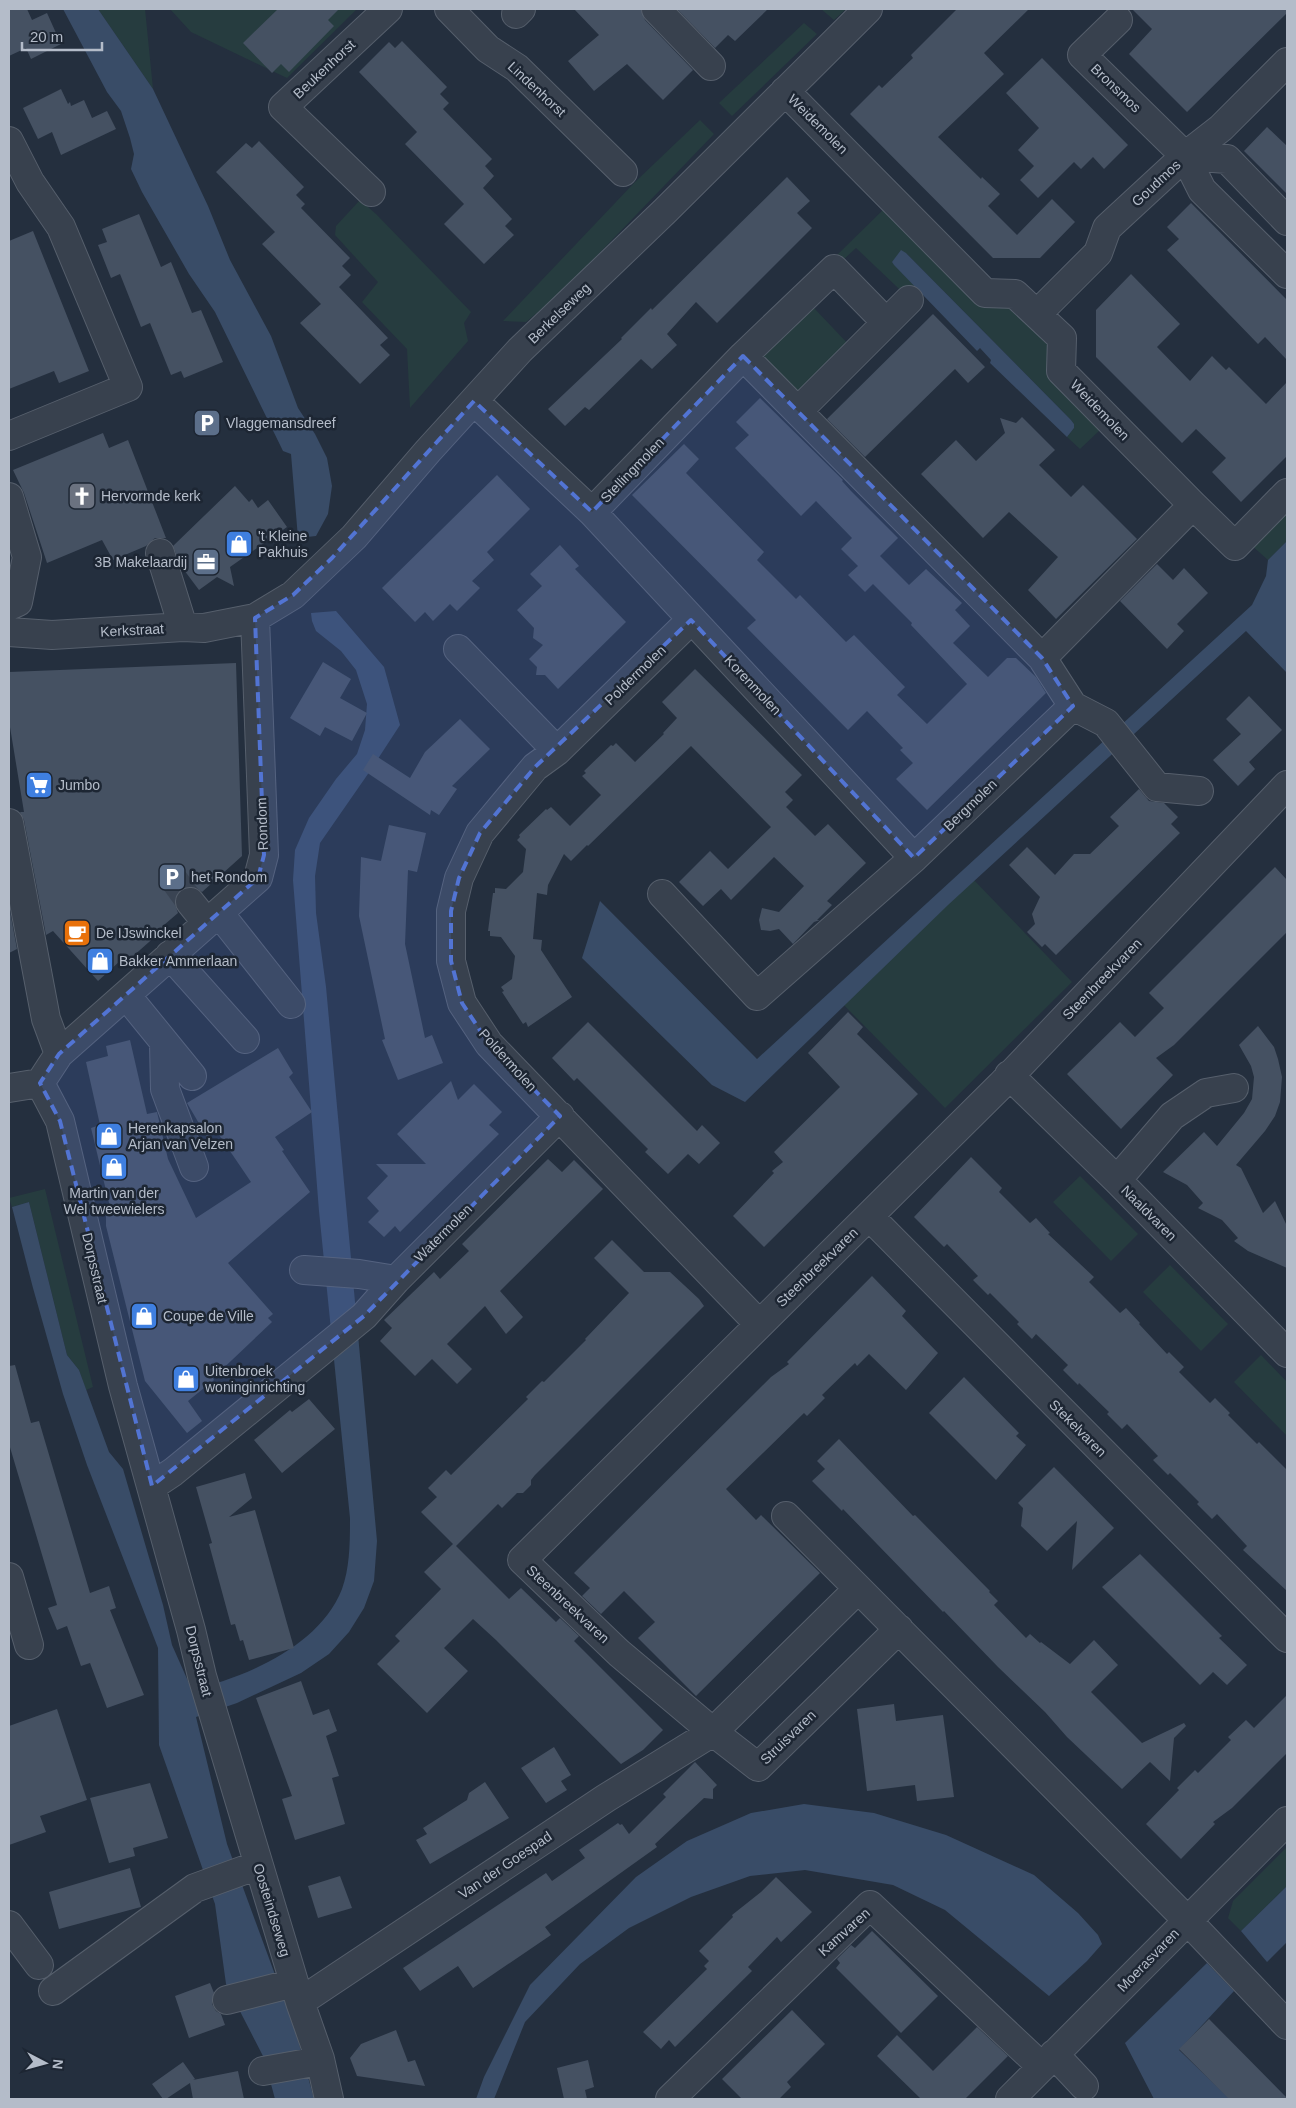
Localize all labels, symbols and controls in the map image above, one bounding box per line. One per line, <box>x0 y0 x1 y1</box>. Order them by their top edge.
scale bar <box>22 20 102 52</box>
text: 20 m <box>30 28 63 45</box>
street label: Beukenhorst <box>290 36 358 102</box>
street label: Lindenhorst <box>505 58 569 120</box>
street label: Bronsmos <box>1088 60 1144 116</box>
street label: Weidemolen <box>785 91 851 157</box>
street label: Goudmos <box>1128 156 1184 210</box>
street label: Berkelseweg <box>525 279 593 347</box>
street label: Weidemolen <box>1067 377 1133 443</box>
parking icon: Vlaggemansdreef <box>192 408 222 438</box>
place label: Vlaggemansdreef <box>226 415 336 431</box>
street label: Stellingmolen <box>597 434 667 506</box>
church icon: Hervormde kerk <box>67 481 97 511</box>
place label: Hervormde kerk <box>101 488 202 504</box>
place label: 't Kleine Pakhuis <box>258 528 308 560</box>
shop icon: 't Kleine Pakhuis <box>224 529 254 559</box>
office icon: 3B Makelaardij <box>191 547 221 577</box>
place label: 3B Makelaardij <box>94 554 187 570</box>
street label: Kerkstraat <box>100 620 164 640</box>
street label: Poldermolen <box>601 642 669 708</box>
street label: Korenmolen <box>721 652 785 718</box>
supermarket icon: Jumbo <box>24 770 54 800</box>
street label: Bergmolen <box>940 776 1000 834</box>
place label: Jumbo <box>58 777 100 793</box>
street label: Rondom <box>253 797 271 851</box>
parking icon: het Rondom <box>157 862 187 892</box>
place label: het Rondom <box>191 869 267 885</box>
cafe icon: De IJswinckel <box>62 918 92 948</box>
place label: De IJswinckel <box>96 925 182 941</box>
street label: Steenbreekvaren <box>1059 935 1145 1023</box>
shop icon: Bakker Ammerlaan <box>85 946 115 976</box>
place label: Bakker Ammerlaan <box>119 953 237 969</box>
street label: Poldermolen <box>476 1025 540 1095</box>
place label: Herenkapsalon Arjan van Velzen <box>128 1120 233 1152</box>
shop icon: Herenkapsalon Arjan van Velzen <box>94 1121 124 1151</box>
shop icon: Martin van der Wel tweewielers <box>99 1152 129 1182</box>
street label: Naaldvaren <box>1118 1182 1180 1244</box>
place label: Martin van der Wel tweewielers <box>64 1185 164 1217</box>
street label: Watermolen <box>411 1201 475 1265</box>
street label: Steenbreekvaren <box>773 1224 861 1310</box>
street label: Dorpsstraat <box>79 1231 111 1305</box>
shop icon: Coupe de Ville <box>129 1301 159 1331</box>
place label: Coupe de Ville <box>163 1308 254 1324</box>
place label: Uitenbroek woninginrichting <box>204 1363 305 1395</box>
shop icon: Uitenbroek woninginrichting <box>171 1364 201 1394</box>
street label: Stekelvaren <box>1046 1396 1110 1460</box>
street label: Steenbreekvaren <box>524 1562 612 1646</box>
street label: Dorpsstraat <box>182 1624 216 1698</box>
street label: Struisvaren <box>757 1707 819 1767</box>
street label: Van der Goespad <box>455 1828 555 1902</box>
street label: Oosteindseweg <box>250 1862 294 1958</box>
street label: Kamvaren <box>815 1905 873 1959</box>
street label: Moerasvaren <box>1114 1925 1182 1995</box>
north arrow <box>20 2038 70 2088</box>
text: N <box>49 2058 66 2070</box>

